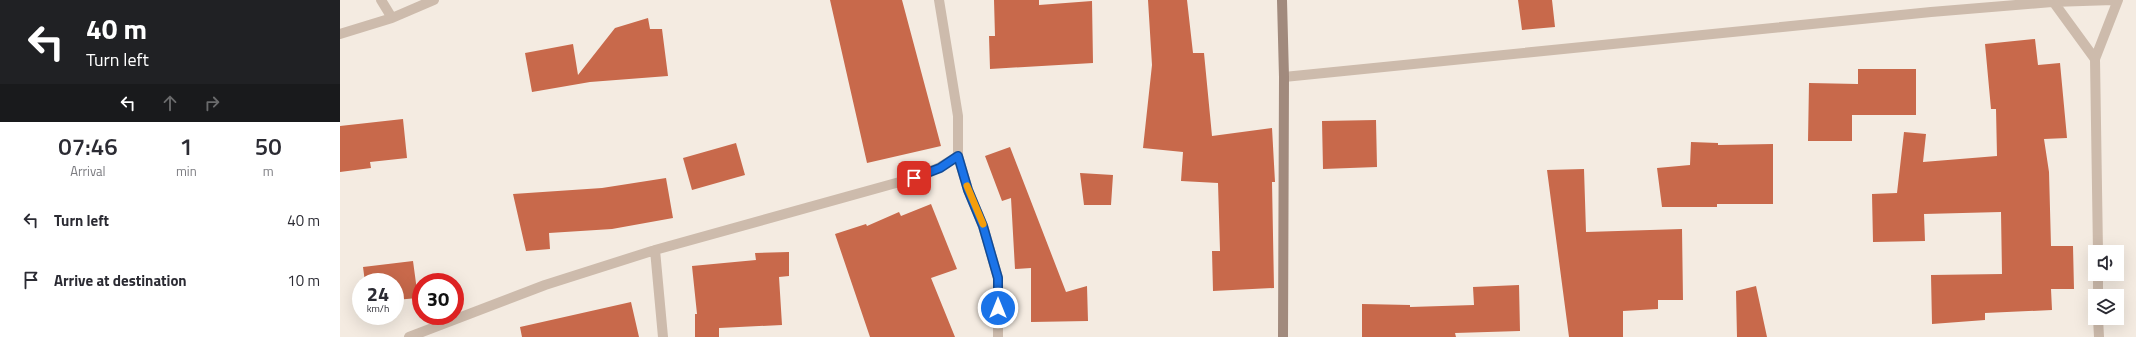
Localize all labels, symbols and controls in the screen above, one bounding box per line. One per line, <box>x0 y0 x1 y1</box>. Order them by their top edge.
text: 40 m <box>86 7 147 50</box>
icon: left <box>20 16 72 68</box>
text: Turn left <box>86 46 149 73</box>
icon: left <box>117 92 139 114</box>
icon: ahead <box>159 92 181 114</box>
icon: right <box>201 92 223 114</box>
text: 07:46 <box>58 128 118 164</box>
text: 1 <box>180 128 193 164</box>
text: 50 <box>255 128 282 164</box>
text: Arrival <box>70 161 106 181</box>
text: min <box>176 161 197 181</box>
text: m <box>263 161 274 181</box>
pin <box>897 161 931 195</box>
icon: arrive <box>903 167 925 189</box>
icon: left <box>20 209 42 231</box>
text: Turn left <box>54 209 109 232</box>
text: 40 m <box>287 209 320 232</box>
map controls <box>2088 245 2124 325</box>
button: sound <box>2088 245 2124 281</box>
icon: arrive <box>20 269 42 291</box>
text: Arrive at destination <box>54 269 187 292</box>
text: 10 m <box>287 269 320 292</box>
speed limit sign: 30 <box>412 273 464 325</box>
text: 24 <box>367 278 389 309</box>
position arrow <box>977 287 1019 329</box>
button: layers <box>2088 289 2124 325</box>
text: km/h <box>367 301 389 316</box>

